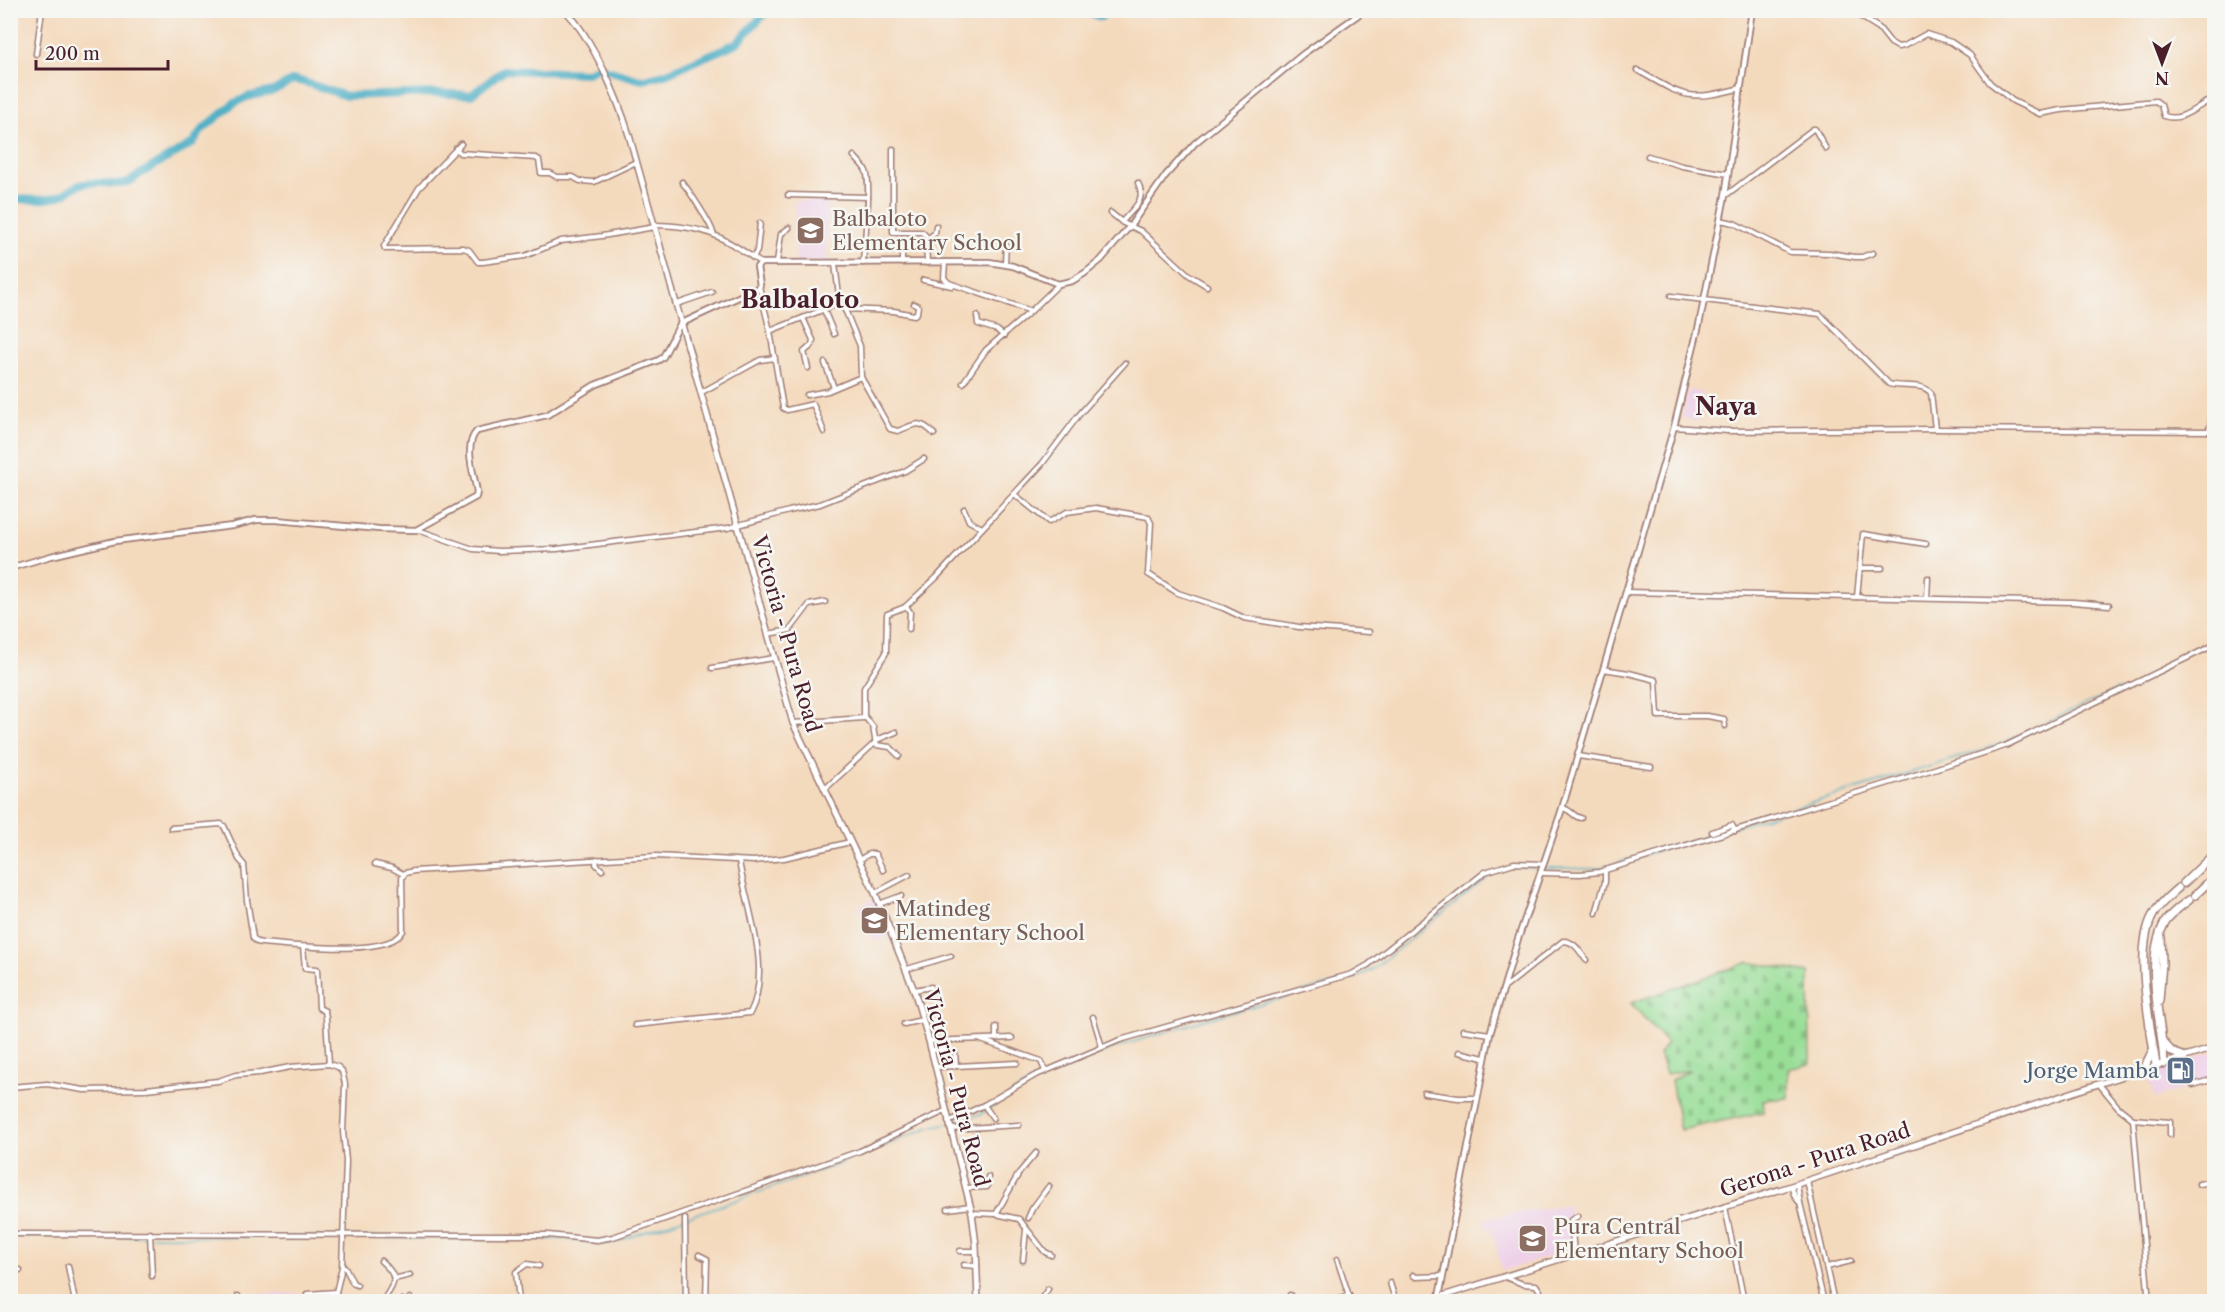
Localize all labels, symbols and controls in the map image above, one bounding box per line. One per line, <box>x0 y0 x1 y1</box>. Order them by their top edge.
scale bar <box>36 33 168 71</box>
north arrow <box>2132 33 2192 93</box>
text: 200 m <box>45 43 100 65</box>
text: N <box>2155 68 2169 88</box>
place label: Balbaloto Elementary School <box>832 206 1022 255</box>
school or university icon: Balbaloto Elementary School <box>795 215 827 247</box>
district label: Balbaloto <box>741 285 859 314</box>
district label: Naya <box>1695 392 1758 421</box>
street label: Victoria - Pura Road <box>746 532 827 735</box>
place label: Matindeg Elementary School <box>895 896 1085 945</box>
school or university icon: Matindeg Elementary School <box>858 905 890 937</box>
street label: Victoria - Pura Road <box>918 985 995 1190</box>
fuel station icon: Jorge Mamba <box>2164 1055 2196 1087</box>
place label: Jorge Mamba <box>2023 1058 2160 1083</box>
street label: Gerona - Pura Road <box>1716 1117 1913 1202</box>
place label: Pura Central Elementary School <box>1554 1214 1744 1263</box>
school or university icon: Pura Central Elementary School <box>1517 1223 1549 1255</box>

